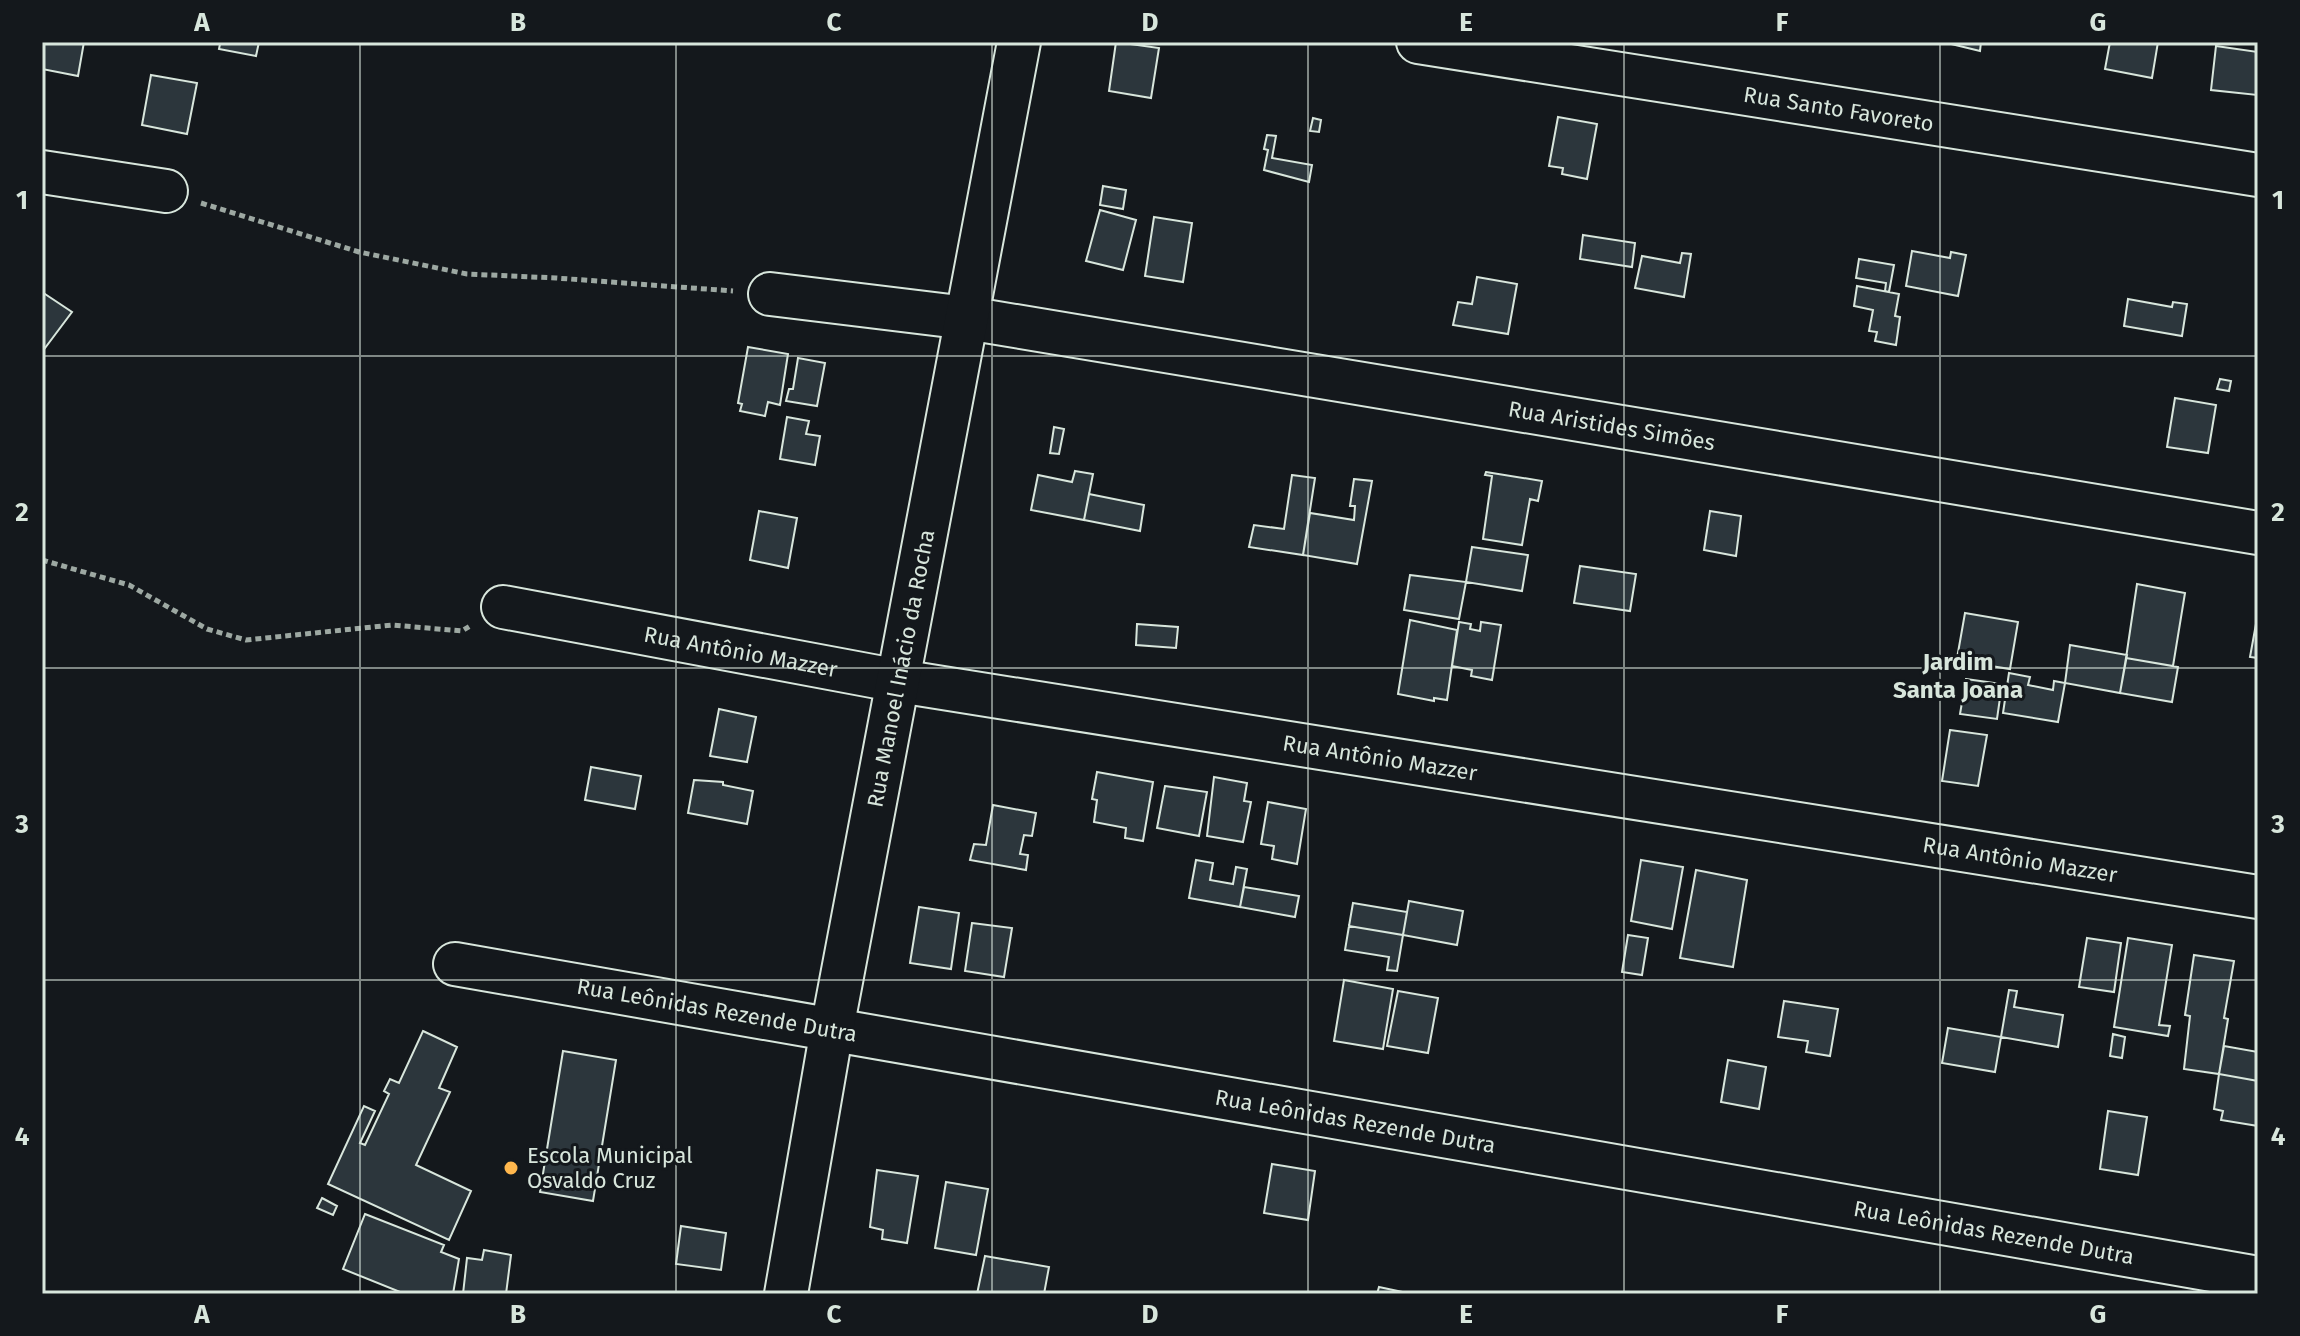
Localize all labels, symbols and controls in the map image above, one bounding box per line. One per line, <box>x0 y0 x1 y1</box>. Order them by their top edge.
text: A <box>193 7 210 38</box>
text: B <box>510 7 526 38</box>
text: C <box>827 7 842 38</box>
text: D <box>1142 7 1159 38</box>
text: E <box>1459 7 1473 38</box>
text: F <box>1776 7 1789 38</box>
text: G <box>2090 7 2106 38</box>
street label: Rua Santo Favoreto <box>1742 81 1936 137</box>
text: 1 <box>16 185 28 216</box>
text: 1 <box>2272 185 2284 216</box>
street label: Rua Aristides Simões <box>1506 395 1717 456</box>
text: 2 <box>15 497 29 528</box>
text: 2 <box>2271 497 2285 528</box>
street label: Rua Manoel Inácio da Rocha <box>861 527 940 810</box>
street label: Rua Antônio Mazzer <box>642 621 840 683</box>
district label: Jardim Santa Joana <box>1893 648 2023 704</box>
street label: Rua Antônio Mazzer <box>1281 729 1480 787</box>
text: 3 <box>14 809 29 840</box>
text: 3 <box>2270 809 2285 840</box>
street label: Rua Antônio Mazzer <box>1921 831 2120 889</box>
street label: Rua Leônidas Rezende Dutra <box>575 972 859 1048</box>
street label: Rua Leônidas Rezende Dutra <box>1213 1084 1498 1159</box>
text: 4 <box>15 1121 30 1152</box>
text: 4 <box>2271 1121 2286 1152</box>
place label: Escola Municipal Osvaldo Cruz <box>527 1142 693 1194</box>
marker: Escola Municipal Osvaldo Cruz <box>502 1159 520 1177</box>
street label: Rua Leônidas Rezende Dutra <box>1851 1195 2136 1270</box>
text: A <box>193 1299 210 1330</box>
text: B <box>510 1299 526 1330</box>
text: C <box>827 1299 842 1330</box>
text: D <box>1142 1299 1159 1330</box>
text: E <box>1459 1299 1473 1330</box>
text: F <box>1776 1299 1789 1330</box>
text: G <box>2090 1299 2106 1330</box>

